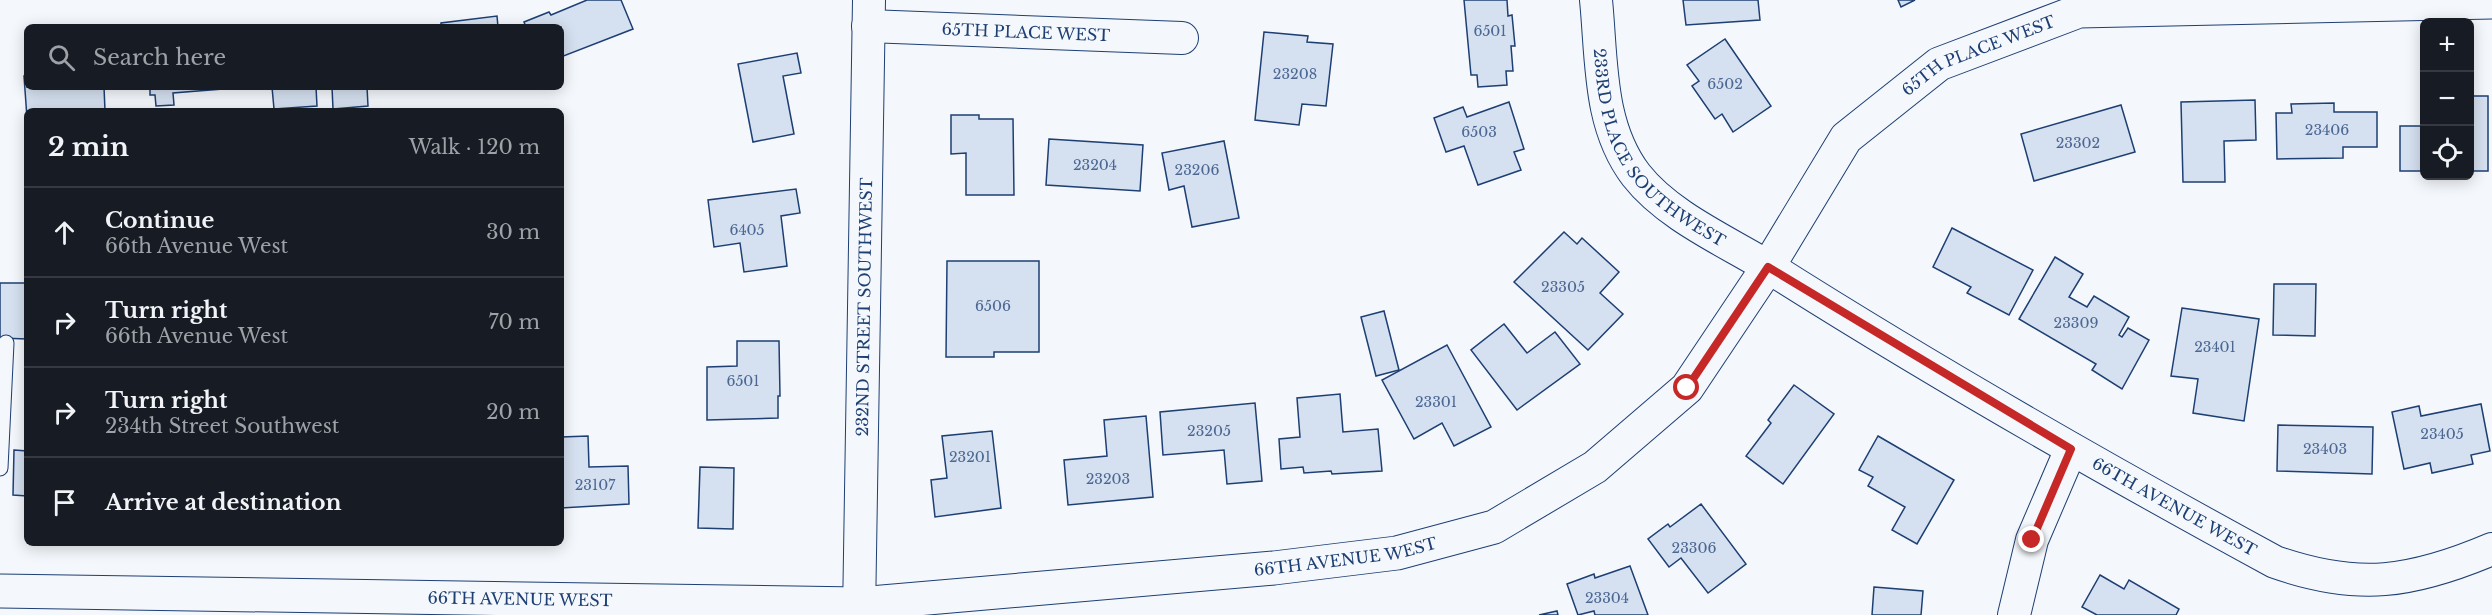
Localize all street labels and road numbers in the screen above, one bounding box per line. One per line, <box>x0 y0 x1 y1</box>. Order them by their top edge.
street label: 65TH PLACE WEST <box>1897 11 2058 100</box>
street label: 65TH PLACE WEST <box>941 19 1110 45</box>
street label: 233RD PLACE SOUTHWEST <box>1590 48 1729 251</box>
street label: 232ND STREET SOUTHWEST <box>852 177 876 437</box>
street label: 66TH AVENUE WEST <box>2089 453 2260 560</box>
street label: 66TH AVENUE WEST <box>1253 533 1439 580</box>
street label: 66TH AVENUE WEST <box>427 587 613 610</box>

